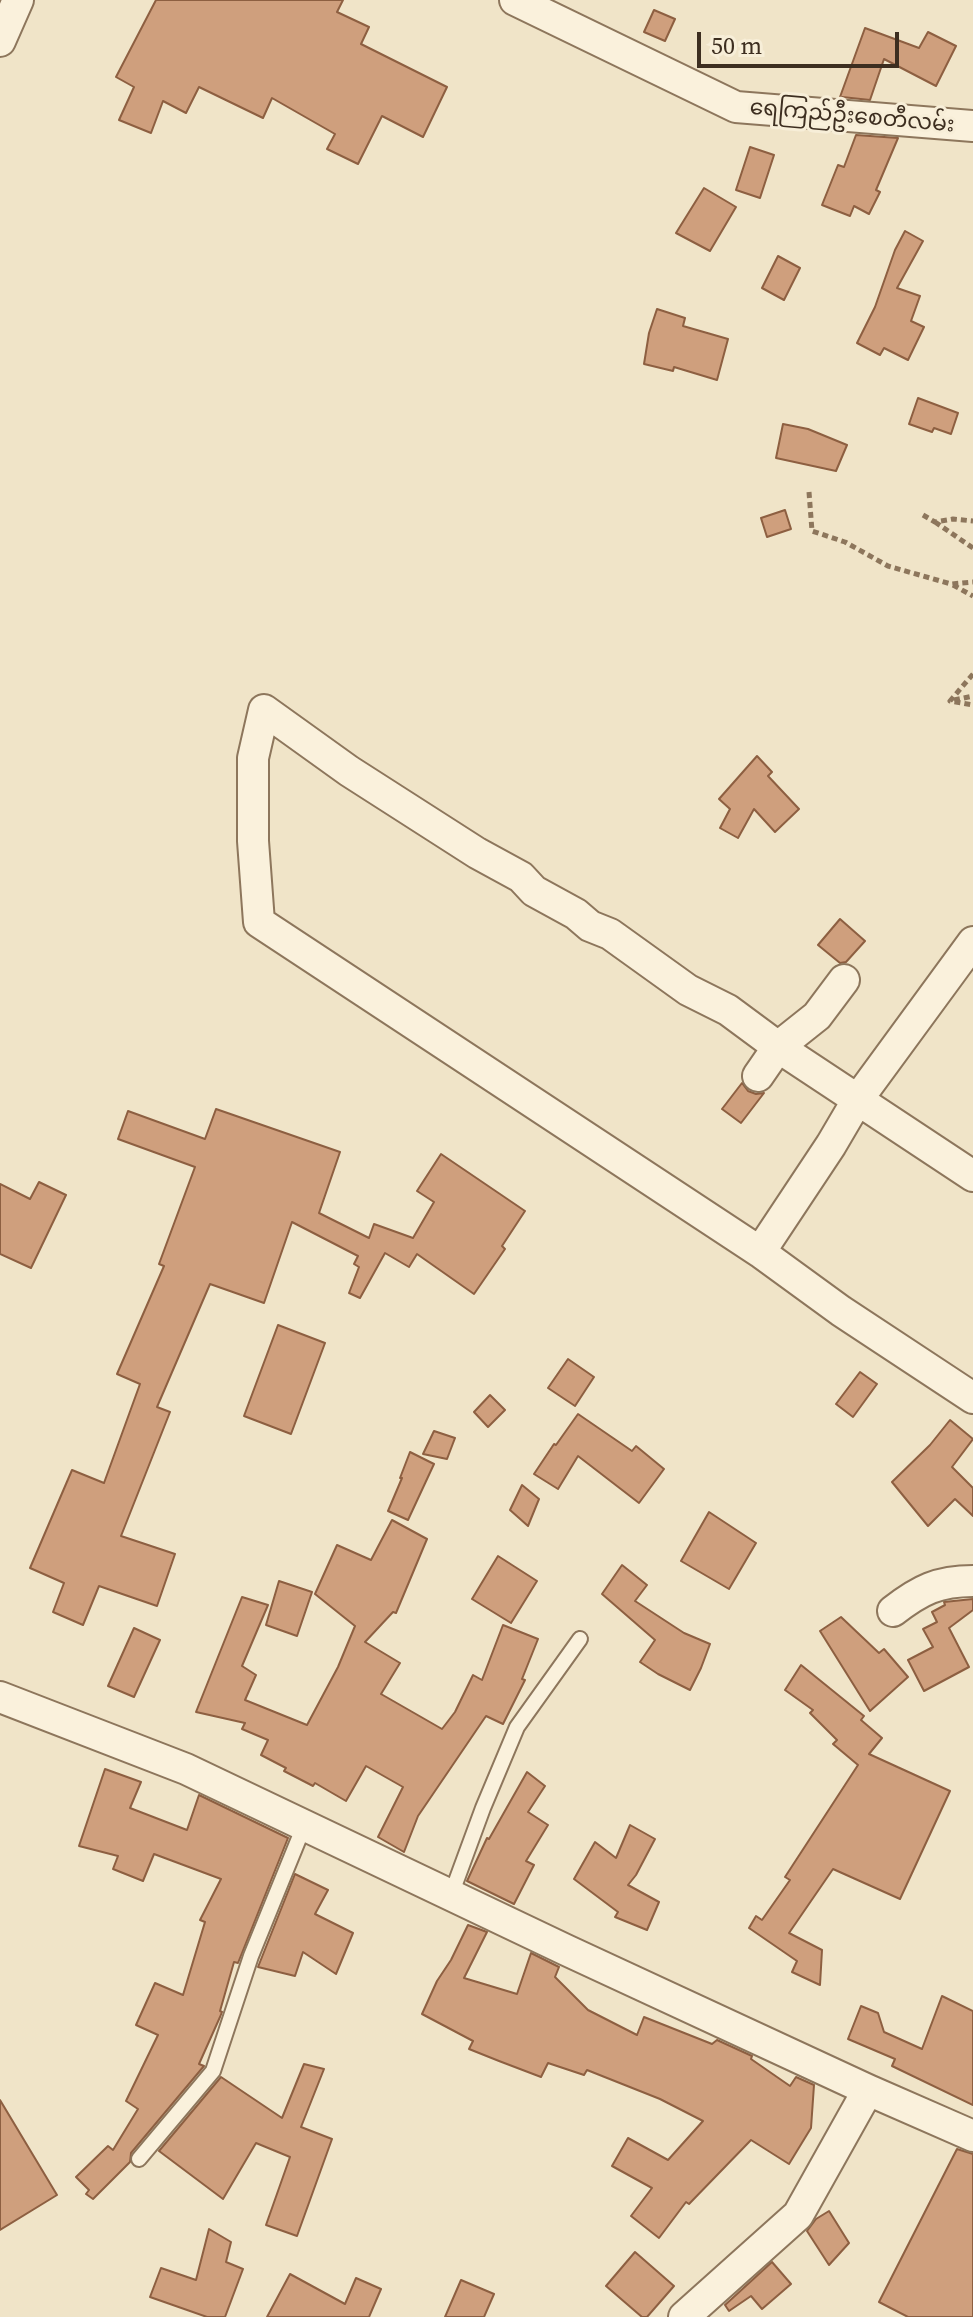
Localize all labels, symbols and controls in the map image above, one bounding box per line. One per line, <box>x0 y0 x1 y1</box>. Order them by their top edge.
scale bar <box>701 16 903 66</box>
text: 50 m <box>711 29 762 62</box>
street label: ရေကြည်ဦးစေတီလမ်း <box>749 95 955 139</box>

